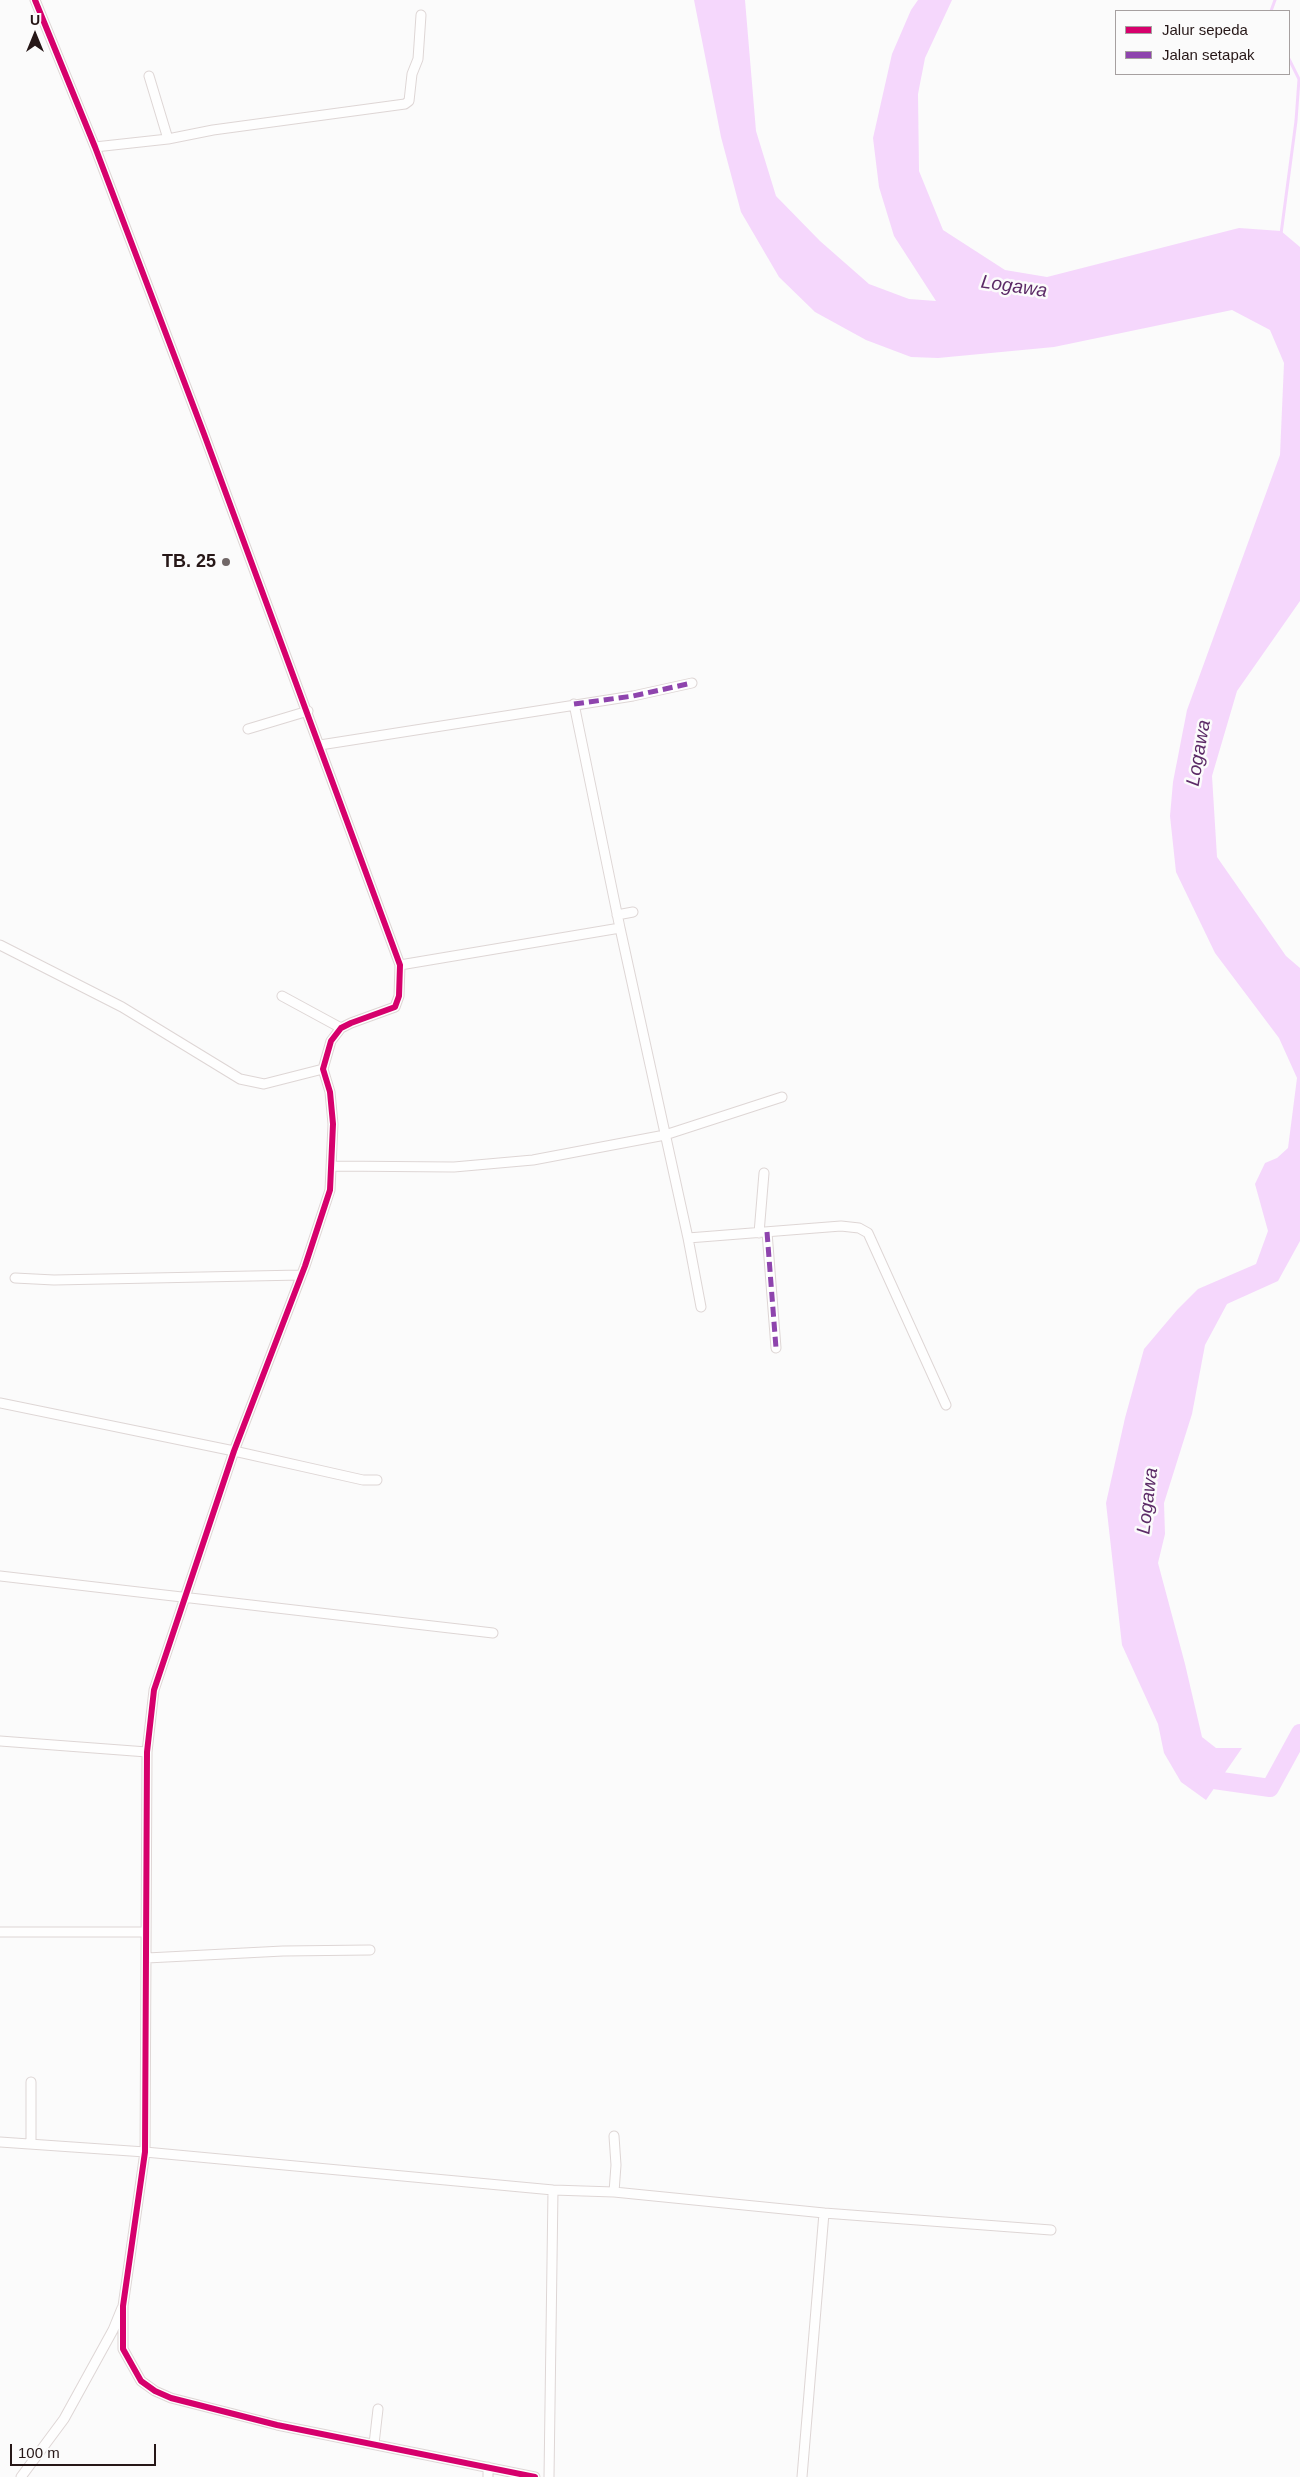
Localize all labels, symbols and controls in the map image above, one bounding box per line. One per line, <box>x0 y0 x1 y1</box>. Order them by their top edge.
north arrow <box>10 10 60 60</box>
legend <box>1115 10 1290 75</box>
text: U <box>30 12 40 28</box>
text: Jalur sepeda <box>1162 21 1248 38</box>
text: Jalan setapak <box>1162 46 1255 63</box>
water label: Logawa <box>979 271 1049 303</box>
place label: TB. 25 <box>162 551 216 573</box>
marker: TB. 25 <box>220 556 232 568</box>
water label: Logawa <box>1182 718 1216 788</box>
water label: Logawa <box>1133 1467 1163 1535</box>
scale bar <box>12 2434 159 2466</box>
text: 100 m <box>18 2444 60 2461</box>

